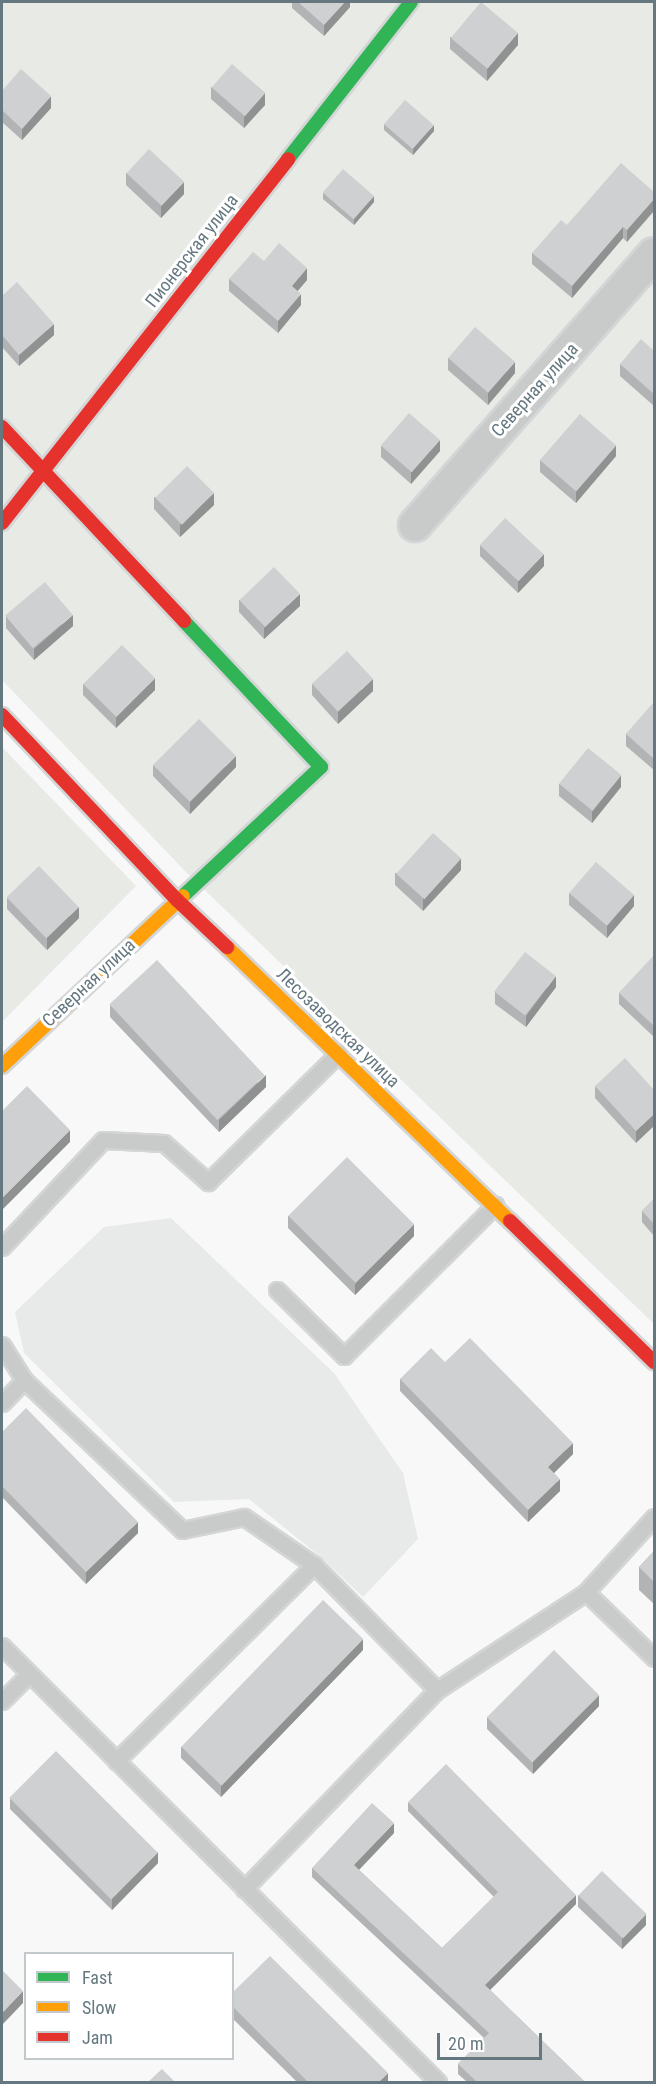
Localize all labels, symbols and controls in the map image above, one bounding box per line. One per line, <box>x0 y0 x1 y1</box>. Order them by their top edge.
street label: Пионерская улица <box>141 190 243 312</box>
street label: Северная улица <box>487 338 583 442</box>
street label: Северная улица <box>38 934 140 1032</box>
street label: Лесозаводская улица <box>272 964 404 1092</box>
legend <box>24 1952 234 2060</box>
text: Fast <box>82 1967 113 1988</box>
text: Slow <box>82 1997 116 2018</box>
scale bar <box>440 2021 545 2059</box>
text: Jam <box>82 2027 113 2048</box>
text: 20 m <box>448 2033 483 2054</box>

